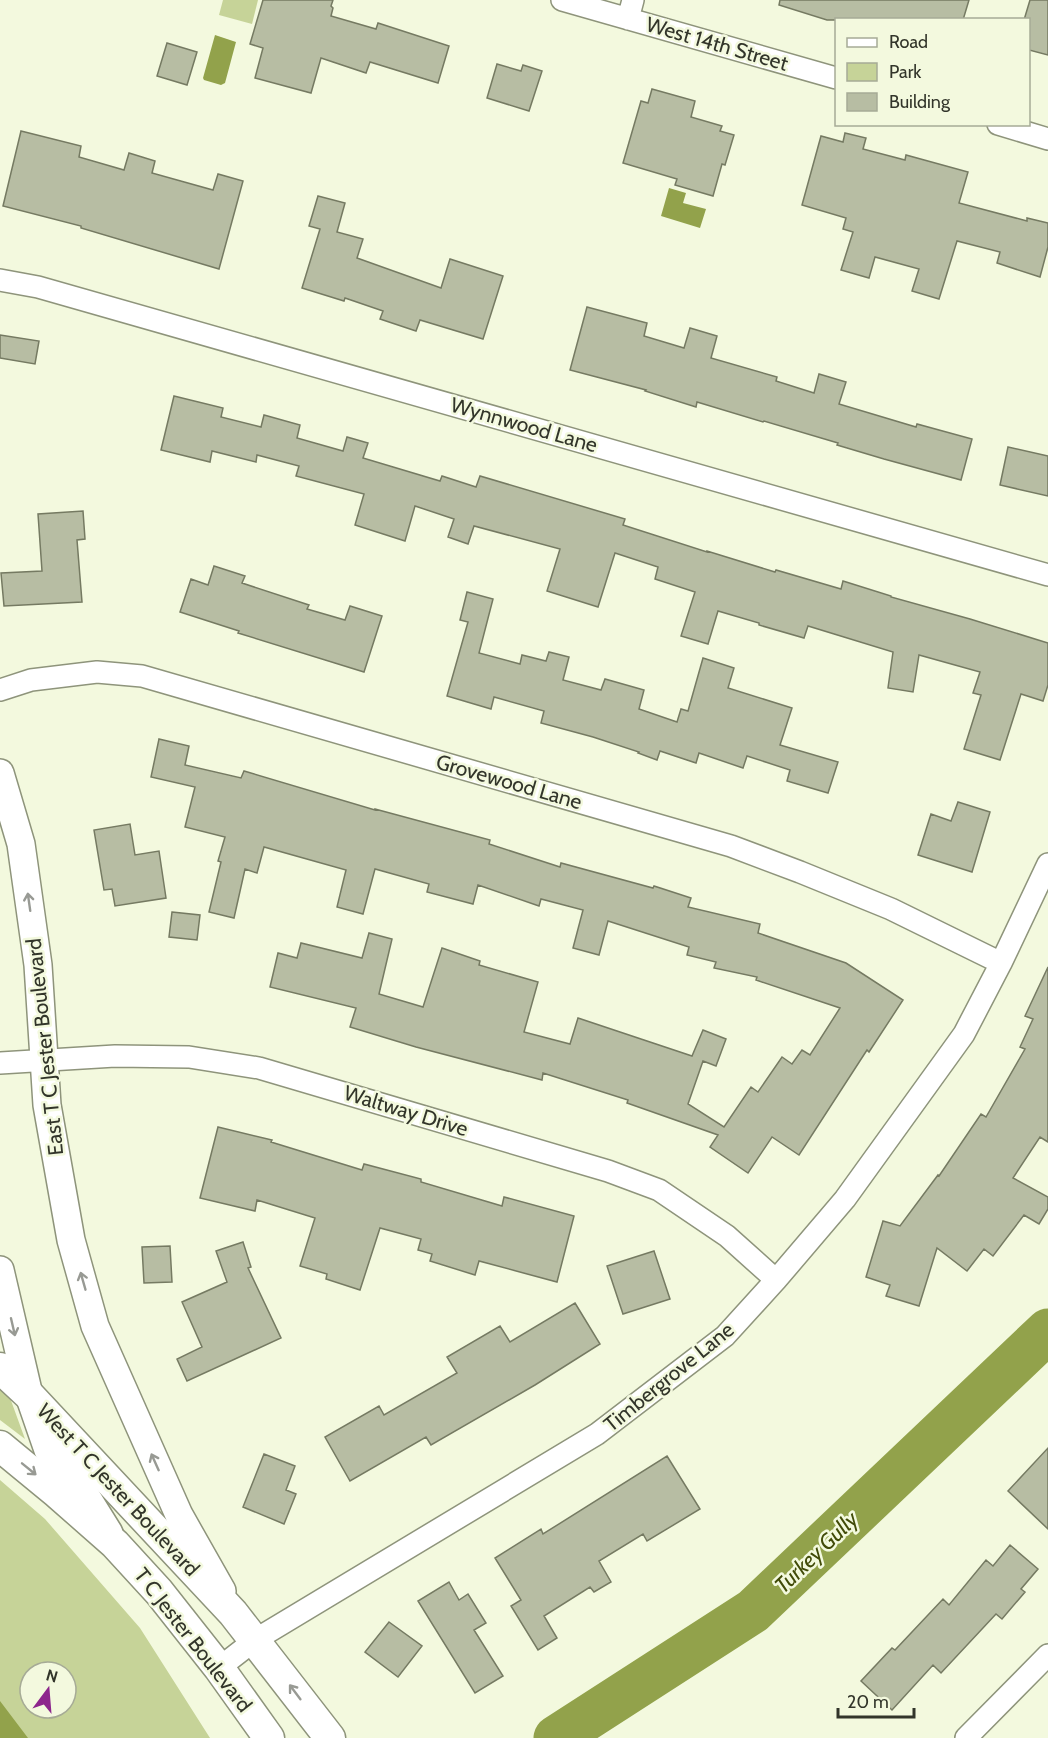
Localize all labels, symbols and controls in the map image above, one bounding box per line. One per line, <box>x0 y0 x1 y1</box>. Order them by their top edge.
street label: West 14th Street <box>643 11 791 76</box>
legend <box>835 18 1030 126</box>
text: Road <box>889 31 928 53</box>
text: Park <box>889 61 922 83</box>
text: Building <box>889 91 951 113</box>
street label: Wynnwood Lane <box>448 392 601 457</box>
street label: Grovewood Lane <box>433 749 585 814</box>
one-way arrow <box>24 893 35 912</box>
street label: East T C Jester Boulevard <box>21 937 68 1157</box>
street label: Waltway Drive <box>341 1080 471 1141</box>
one-way arrow <box>76 1272 88 1291</box>
street label: Timbergrove Lane <box>599 1316 739 1437</box>
one-way arrow <box>8 1317 19 1336</box>
street label: West T C Jester Boulevard <box>32 1398 205 1581</box>
one-way arrow <box>149 1453 160 1472</box>
one-way arrow <box>21 1463 37 1476</box>
water label: Turkey Gully <box>769 1505 864 1599</box>
street label: T C Jester Boulevard <box>129 1563 257 1717</box>
north arrow <box>18 1660 78 1720</box>
text: N <box>44 1665 60 1687</box>
scale bar <box>838 1681 914 1719</box>
one-way arrow <box>288 1684 301 1700</box>
text: 20 m <box>847 1691 889 1713</box>

